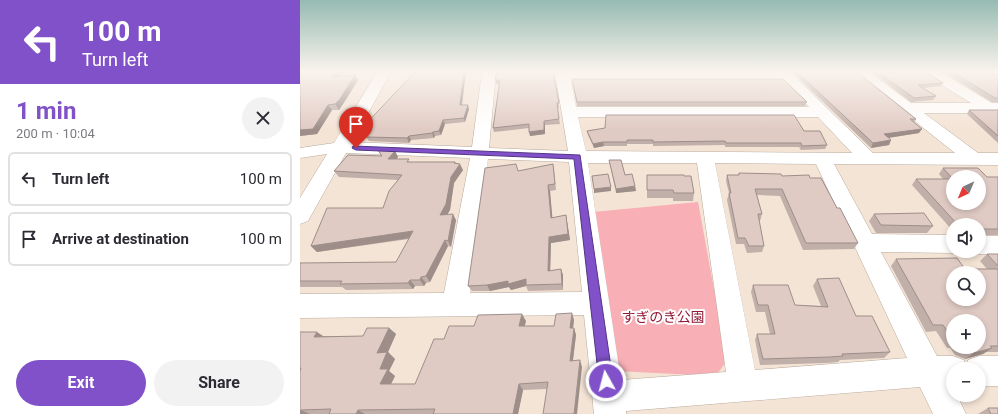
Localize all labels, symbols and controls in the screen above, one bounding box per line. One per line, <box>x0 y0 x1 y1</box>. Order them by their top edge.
text: 100 m <box>82 15 161 48</box>
icon: left <box>16 16 68 68</box>
text: Turn left <box>82 49 148 70</box>
text: 1 min <box>16 97 76 125</box>
button: close <box>242 97 284 139</box>
pin <box>339 107 373 148</box>
icon: arrive <box>345 113 367 135</box>
text: 200 m · 10:04 <box>16 126 95 141</box>
icon: left <box>18 168 40 190</box>
text: Turn left <box>52 170 109 188</box>
text: 100 m <box>240 170 282 188</box>
north arrow <box>946 170 986 210</box>
map controls <box>946 170 986 402</box>
button: sound <box>946 218 986 258</box>
icon: arrive <box>18 228 40 250</box>
text: Arrive at destination <box>52 230 189 248</box>
text: 100 m <box>240 230 282 248</box>
button: search <box>946 266 986 306</box>
park label: すぎのき公園 <box>621 309 705 325</box>
button: + <box>946 314 986 354</box>
button: Exit <box>16 360 146 406</box>
button: Share <box>154 360 284 406</box>
position arrow <box>585 360 627 402</box>
button: − <box>946 362 986 402</box>

